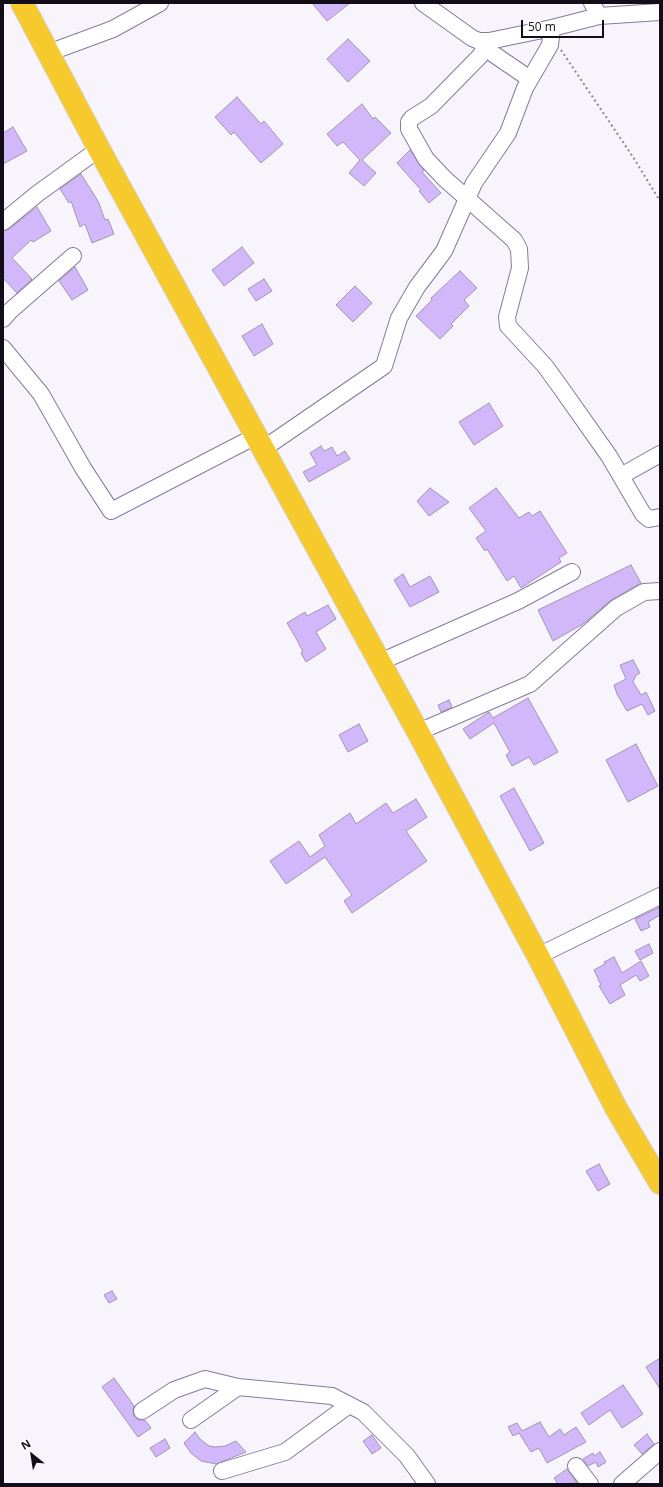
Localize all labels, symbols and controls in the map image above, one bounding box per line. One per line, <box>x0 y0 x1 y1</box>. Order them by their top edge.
scale bar <box>523 12 606 38</box>
text: 50 m <box>528 18 556 35</box>
north arrow <box>12 1435 52 1475</box>
text: N <box>18 1435 33 1453</box>

